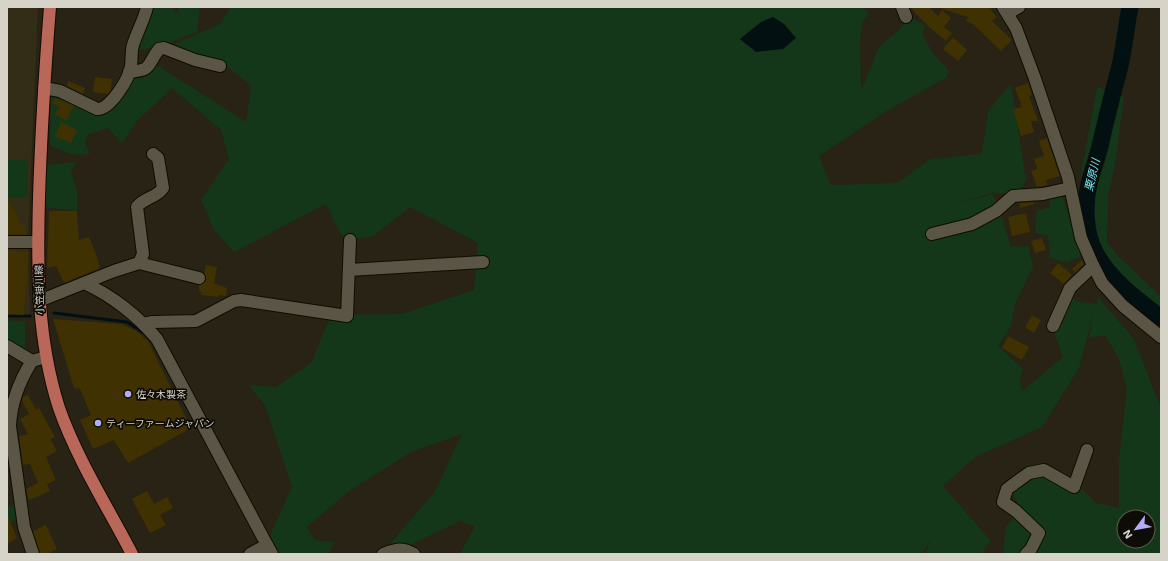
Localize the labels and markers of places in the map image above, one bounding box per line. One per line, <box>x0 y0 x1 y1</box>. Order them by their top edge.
marker: 佐々木製茶 <box>123 389 133 399</box>
place label: 佐々木製茶 <box>136 389 186 400</box>
marker: ティーファームジャパン <box>93 418 103 428</box>
place label: ティーファームジャパン <box>106 418 215 429</box>

